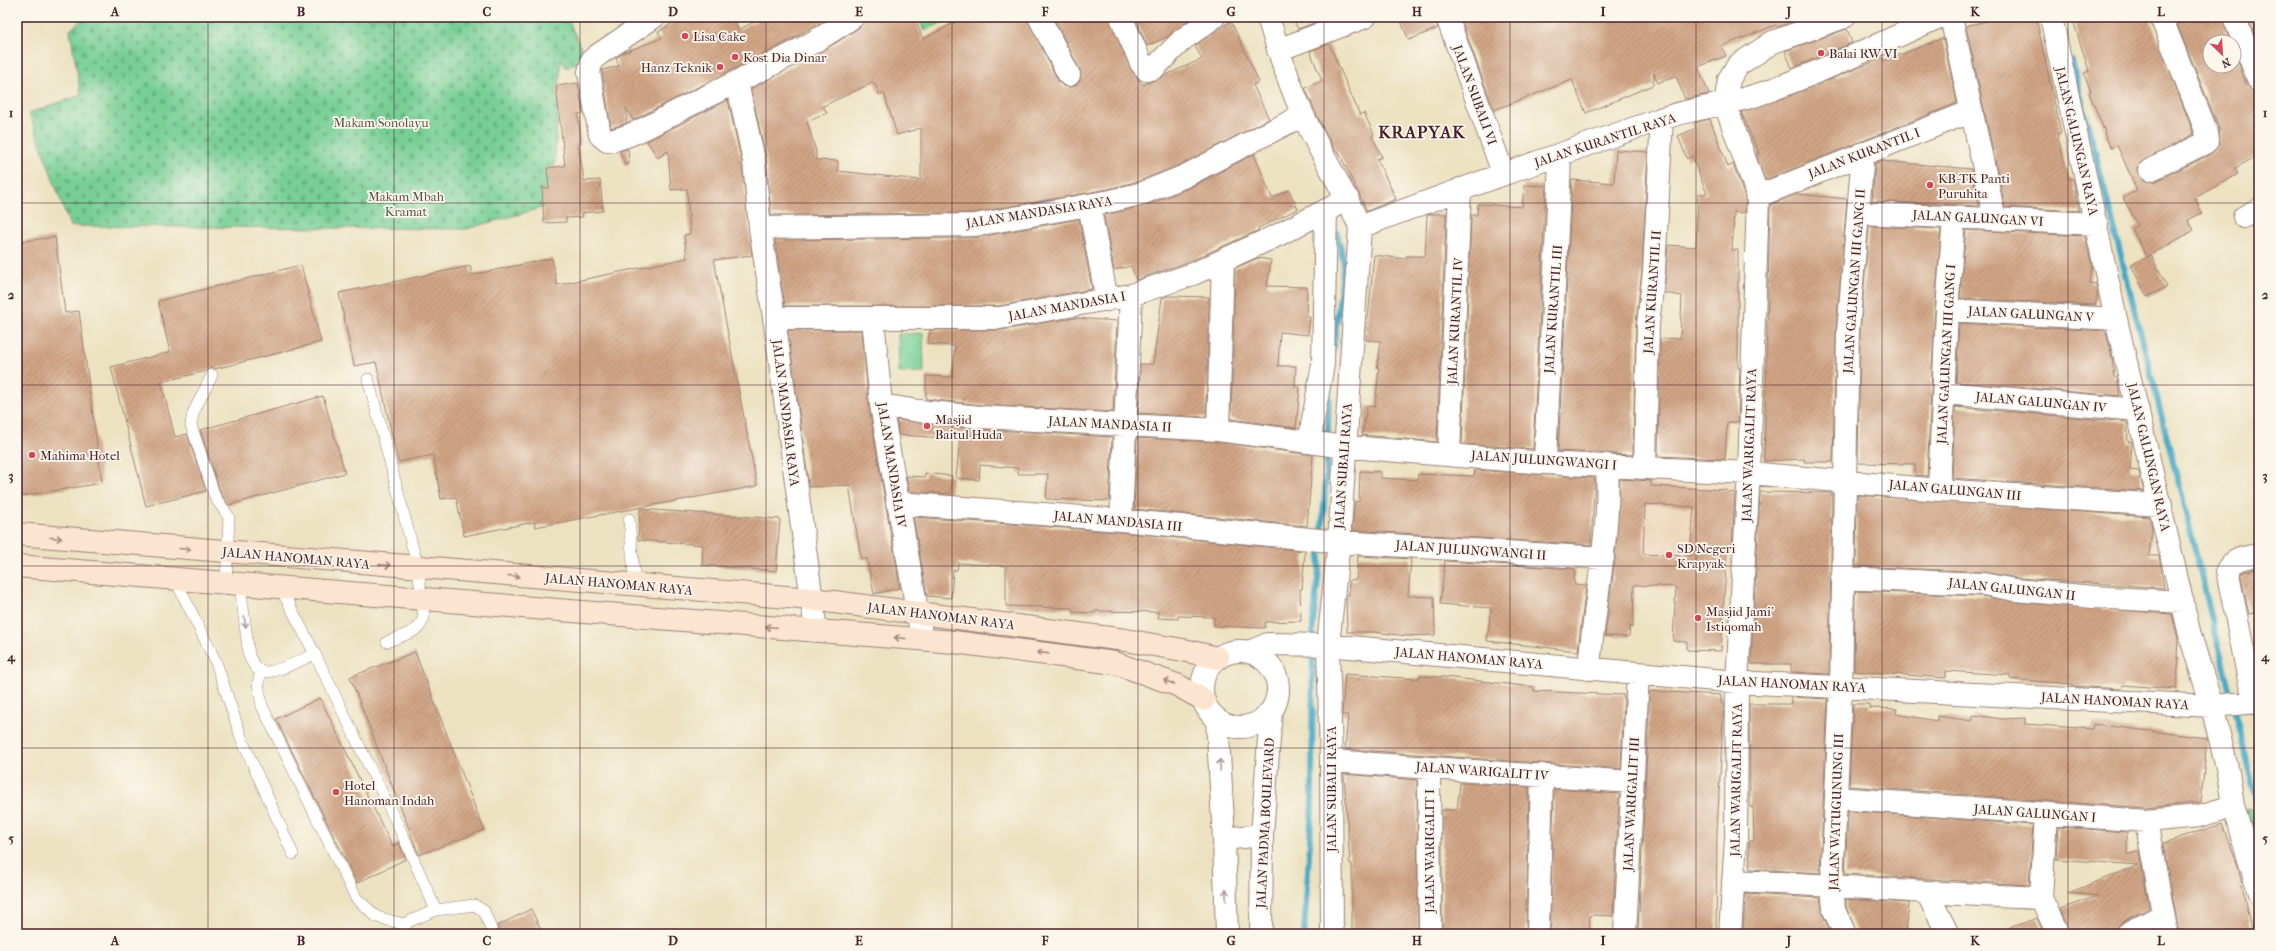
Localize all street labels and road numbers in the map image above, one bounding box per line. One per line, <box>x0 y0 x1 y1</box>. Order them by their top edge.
street label: JALAN SUBALI VI <box>1450 42 1500 147</box>
street label: JALAN GALUNGAN RAYA <box>2052 64 2102 217</box>
street label: JALAN KURANTIL RAYA <box>1531 110 1678 170</box>
street label: JALAN KURANTIL I <box>1805 125 1922 182</box>
street label: JALAN GALUNGAN III GANG II <box>1840 188 1868 375</box>
street label: JALAN MANDASIA RAYA <box>964 193 1114 231</box>
street label: JALAN GALUNGAN VI <box>1911 207 2044 229</box>
street label: JALAN KURANTIL II <box>1640 230 1664 355</box>
street label: JALAN KURANTIL III <box>1541 244 1565 375</box>
street label: JALAN KURANTIL IV <box>1444 257 1466 386</box>
street label: JALAN GALUNGAN III GANG I <box>1934 264 1958 445</box>
street label: JALAN MANDASIA I <box>1006 288 1127 324</box>
street label: JALAN GALUNGAN V <box>1967 303 2095 325</box>
street label: JALAN MANDASIA RAYA <box>769 338 803 488</box>
street label: JALAN WARIGALIT RAYA <box>1739 367 1759 523</box>
street label: JALAN GALUNGAN RAYA <box>2124 380 2174 533</box>
street label: JALAN GALUNGAN IV <box>1974 389 2108 415</box>
street label: JALAN MANDASIA IV <box>874 400 909 529</box>
street label: JALAN SUBALI RAYA <box>1331 402 1355 530</box>
street label: JALAN MANDASIA II <box>1047 413 1172 435</box>
street label: JALAN JULUNGWANGI I <box>1470 447 1617 473</box>
street label: JALAN GALUNGAN III <box>1887 477 2022 503</box>
street label: JALAN MANDASIA III <box>1052 508 1183 534</box>
street label: JALAN JULUNGWANGI II <box>1394 537 1547 563</box>
street label: JALAN HANOMAN RAYA <box>221 544 371 572</box>
street label: JALAN HANOMAN RAYA <box>544 570 694 598</box>
street label: JALAN GALUNGAN II <box>1947 575 2076 603</box>
street label: JALAN HANOMAN RAYA <box>866 599 1016 633</box>
street label: JALAN HANOMAN RAYA <box>1394 644 1544 672</box>
street label: JALAN HANOMAN RAYA <box>1717 673 1867 695</box>
street label: JALAN HANOMAN RAYA <box>2040 690 2190 712</box>
street label: JALAN WARIGALIT RAYA <box>1727 703 1745 858</box>
street label: JALAN SUBALI RAYA <box>1324 725 1339 853</box>
street label: JALAN WATUGUNUNG III <box>1826 733 1846 892</box>
street label: JALAN PADMA BOULEVARD <box>1253 737 1277 910</box>
street label: JALAN WARIGALIT III <box>1620 737 1642 872</box>
street label: JALAN WARIGALIT IV <box>1414 759 1549 783</box>
street label: JALAN WARIGALIT I <box>1422 789 1437 914</box>
street label: JALAN GALUNGAN I <box>1972 801 2097 825</box>

